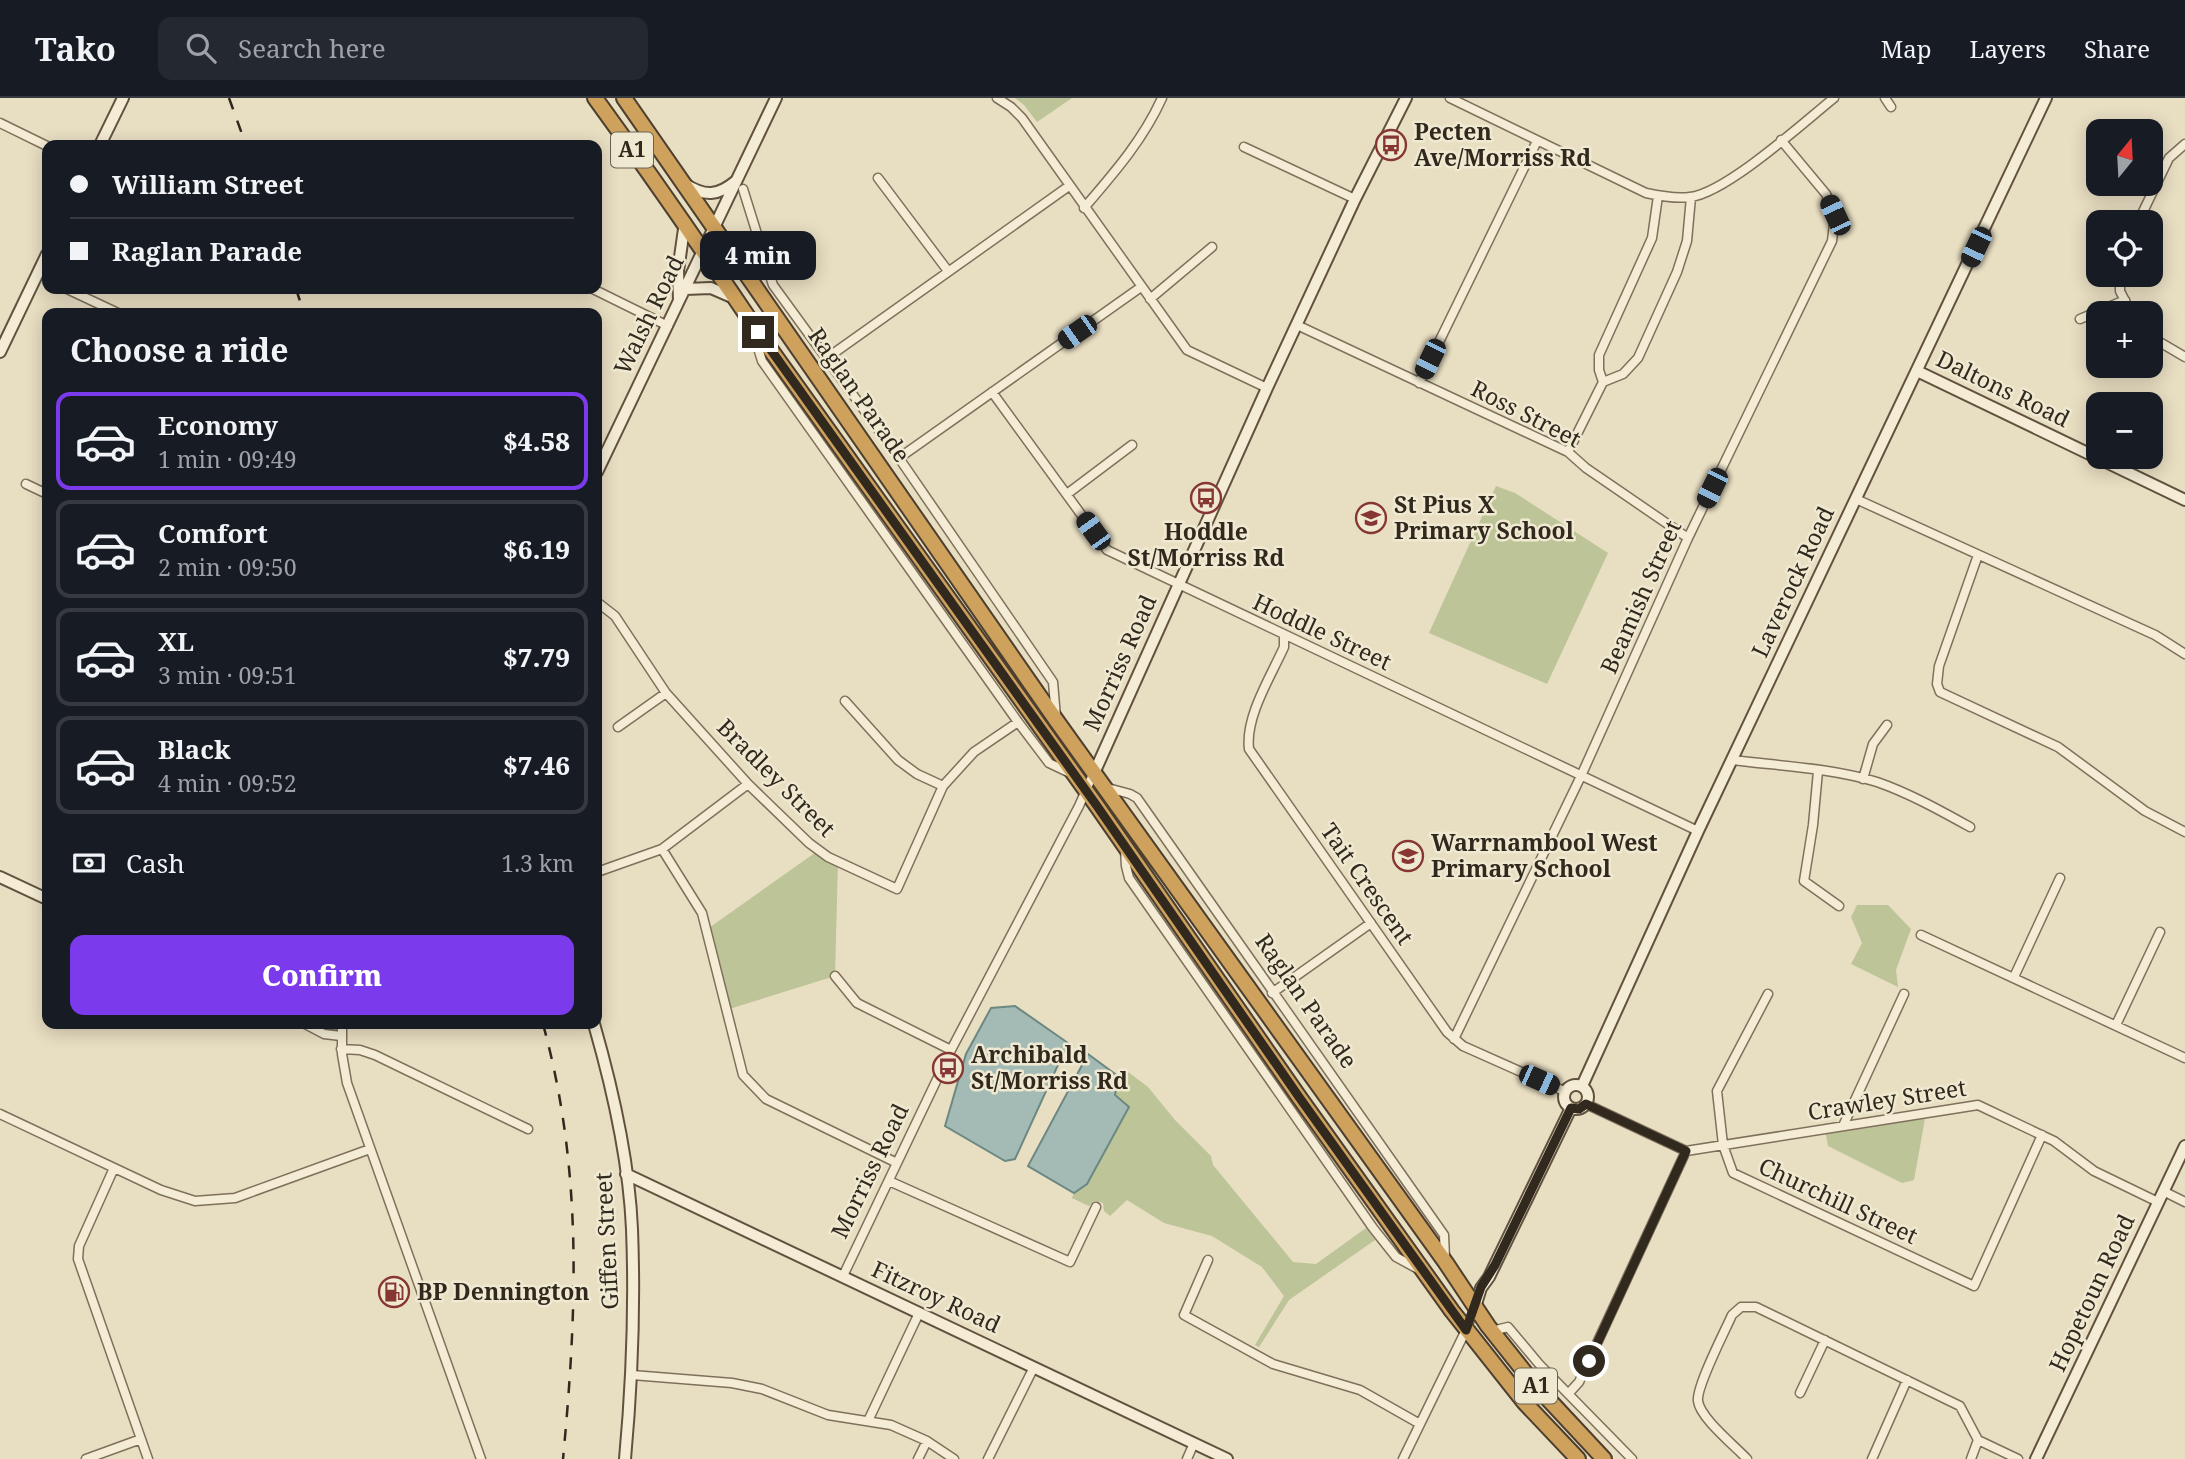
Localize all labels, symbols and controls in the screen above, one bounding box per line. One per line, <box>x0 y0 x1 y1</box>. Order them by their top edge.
search box <box>158 17 648 80</box>
text: Tako <box>35 26 116 71</box>
icon: search <box>182 29 220 67</box>
text: Search here <box>238 30 386 66</box>
text: Map <box>1881 32 1932 65</box>
text: Layers <box>1970 32 2046 65</box>
text: Share <box>2084 32 2150 65</box>
place label: Pecten Ave/Morriss Rd <box>1414 115 1591 173</box>
north arrow <box>2086 119 2163 196</box>
map controls <box>2086 119 2163 469</box>
bus stop icon: Pecten Ave/Morriss Rd <box>1374 128 1408 162</box>
road number: A1 <box>611 132 653 168</box>
text: William Street <box>112 166 304 202</box>
car <box>1817 192 1854 238</box>
button: locate <box>2086 210 2163 287</box>
car <box>1958 224 1995 270</box>
callout: 4 min <box>700 230 816 280</box>
text: Raglan Parade <box>112 233 302 269</box>
text: 4 min <box>725 239 791 271</box>
street label: Walsh Road <box>605 250 691 380</box>
button: + <box>2086 301 2163 378</box>
car <box>1054 311 1101 353</box>
route end <box>742 316 774 348</box>
street label: Raglan Parade <box>801 321 918 468</box>
text: Choose a ride <box>70 328 289 371</box>
car <box>1412 336 1449 382</box>
street label: Daltons Road <box>1931 342 2076 434</box>
street label: Ross Street <box>1466 372 1587 454</box>
button: − <box>2086 392 2163 469</box>
text: Economy <box>158 407 278 443</box>
icon: car <box>74 410 137 473</box>
text: $4.58 <box>503 423 570 459</box>
text: 1 min · 09:49 <box>158 443 296 475</box>
car <box>1694 465 1731 511</box>
bus stop icon: Hoddle St/Morriss Rd <box>1189 481 1223 515</box>
place label: St Pius X Primary School <box>1394 488 1574 546</box>
school or university icon: St Pius X Primary School <box>1354 501 1388 535</box>
street label: Laverock Road <box>1743 501 1841 662</box>
car <box>1073 508 1114 554</box>
text: Comfort <box>158 515 268 551</box>
place label: Hoddle St/Morriss Rd <box>1128 515 1284 573</box>
street label: Beamish Street <box>1592 515 1688 678</box>
icon: car <box>74 518 137 581</box>
text: $6.19 <box>503 531 570 567</box>
text: 2 min · 09:50 <box>158 551 296 583</box>
street label: Hoddle Street <box>1248 585 1397 677</box>
street label: Morriss Road <box>1075 589 1163 736</box>
text: XL <box>158 623 194 659</box>
icon: car <box>74 626 137 689</box>
text: $7.79 <box>503 639 570 675</box>
text: 3 min · 09:51 <box>158 659 296 691</box>
street label: Bradley Street <box>711 711 843 843</box>
text: Black <box>158 731 231 767</box>
icon: car <box>74 734 137 797</box>
text: $7.46 <box>503 747 570 783</box>
text: 4 min · 09:52 <box>158 767 296 799</box>
street label: Tait Crescent <box>1314 816 1422 951</box>
place label: Warrnambool West Primary School <box>1431 826 1658 884</box>
school or university icon: Warrnambool West Primary School <box>1391 839 1425 873</box>
icon: cash <box>70 844 108 882</box>
text: Cash <box>126 845 185 881</box>
text: 1.3 km <box>501 847 574 879</box>
street label: Raglan Parade <box>1248 927 1365 1074</box>
button: Confirm <box>70 935 574 1015</box>
place label: Archibald St/Morriss Rd <box>971 1038 1128 1096</box>
bus stop icon: Archibald St/Morriss Rd <box>931 1051 965 1085</box>
car <box>1516 1062 1563 1098</box>
street label: Crawley Street <box>1805 1071 1968 1127</box>
street label: Morriss Road <box>823 1098 915 1243</box>
street label: Churchill Street <box>1754 1149 1923 1251</box>
street label: Giffen Street <box>586 1172 626 1310</box>
street label: Hopetoun Road <box>2041 1209 2142 1376</box>
street label: Fitzroy Road <box>867 1252 1006 1340</box>
fuel station icon: BP Dennington <box>377 1275 411 1309</box>
place label: BP Dennington <box>417 1275 590 1307</box>
route start <box>1573 1345 1605 1377</box>
road number: A1 <box>1515 1368 1557 1404</box>

